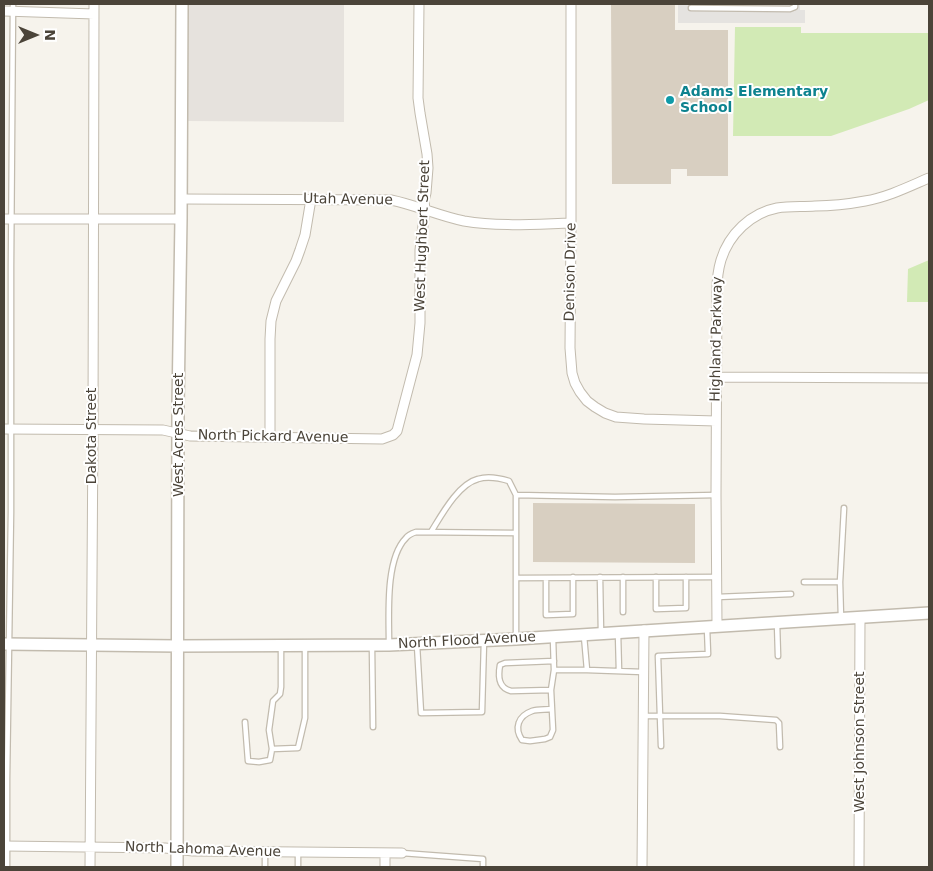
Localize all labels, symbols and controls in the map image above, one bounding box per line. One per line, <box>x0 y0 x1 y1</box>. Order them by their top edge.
north arrow <box>10 10 60 60</box>
text: N <box>42 29 58 41</box>
place label: Adams Elementary School <box>680 84 828 116</box>
marker: Adams Elementary School <box>664 94 676 106</box>
street label: West Hughbert Street <box>412 160 434 312</box>
street label: Utah Avenue <box>303 191 393 209</box>
street label: Denison Drive <box>562 223 580 321</box>
street label: Highland Parkway <box>708 276 726 402</box>
street label: West Acres Street <box>171 373 187 497</box>
street label: Dakota Street <box>84 388 100 484</box>
street label: North Pickard Avenue <box>198 427 348 447</box>
street label: North Flood Avenue <box>398 629 536 653</box>
street label: West Johnson Street <box>852 671 868 813</box>
street label: North Lahoma Avenue <box>125 839 281 861</box>

